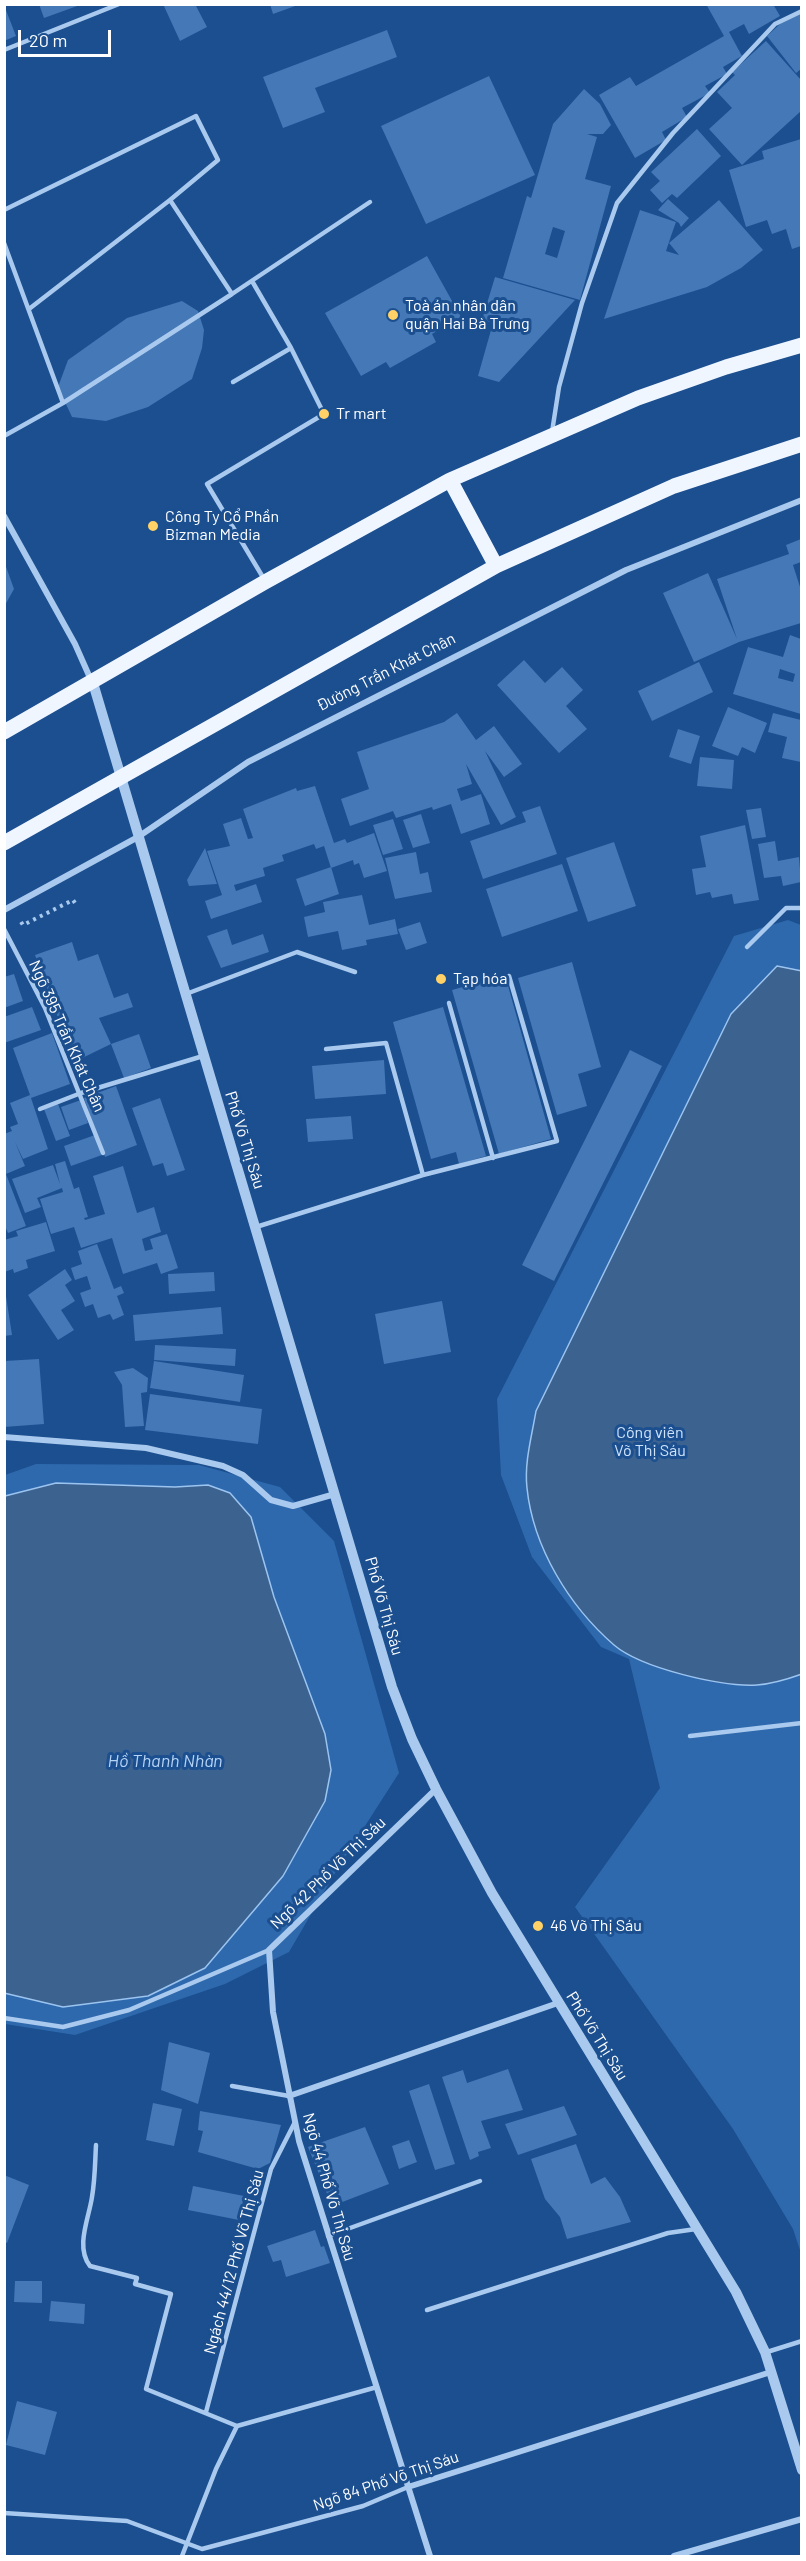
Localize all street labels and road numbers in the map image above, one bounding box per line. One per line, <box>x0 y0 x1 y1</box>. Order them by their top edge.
street label: Đường Trần Khát Chân <box>313 629 459 715</box>
street label: Ngõ 395 Trần Khát Chân <box>25 957 109 1115</box>
street label: Phố Võ Thị Sáu <box>221 1089 269 1191</box>
street label: Phố Võ Thị Sáu <box>361 1555 407 1657</box>
street label: Ngõ 42 Phố Võ Thị Sáu <box>266 1813 390 1933</box>
street label: Phố Võ Thị Sáu <box>562 1988 632 2084</box>
street label: Ngõ 44 Phố Võ Thị Sáu <box>299 2111 359 2263</box>
street label: Ngách 44/12 Phố Võ Thị Sáu <box>200 2168 268 2356</box>
street label: Ngõ 84 Phố Võ Thị Sáu <box>311 2447 461 2515</box>

